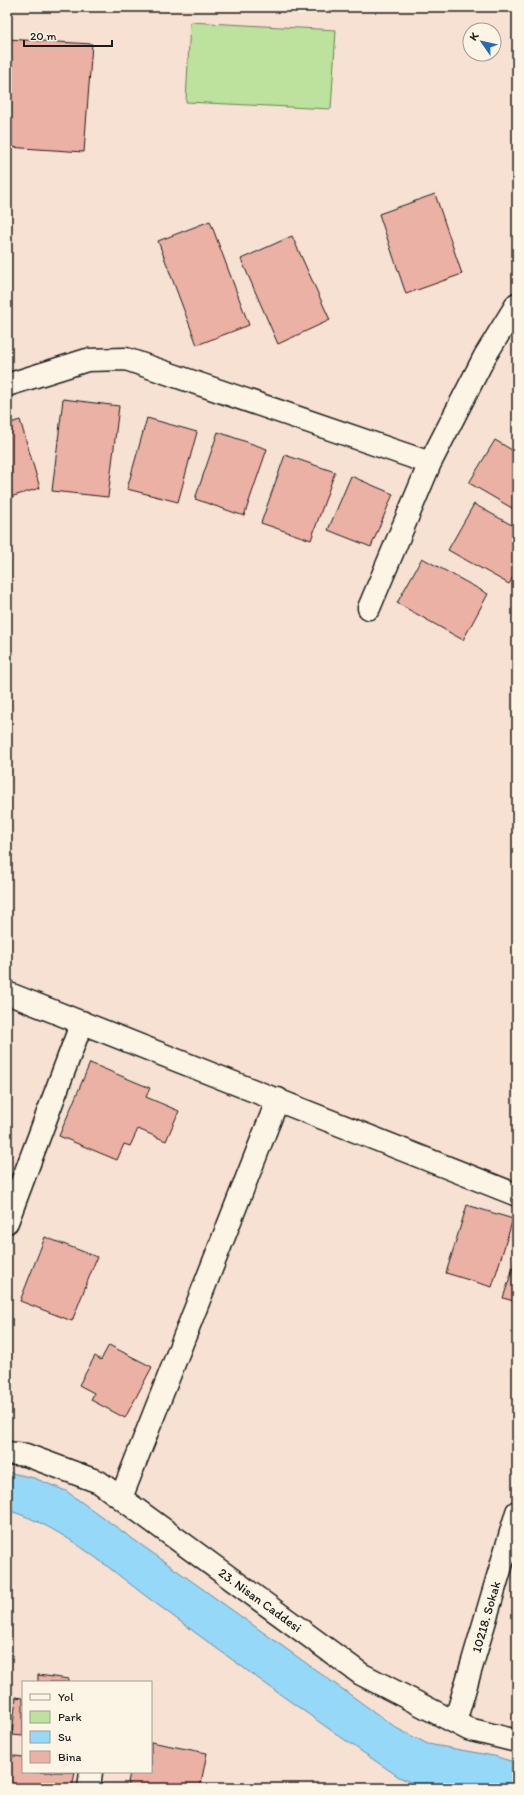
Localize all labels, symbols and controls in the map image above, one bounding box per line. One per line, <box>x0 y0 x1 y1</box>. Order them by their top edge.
scale bar <box>24 22 112 48</box>
north arrow <box>462 22 502 62</box>
text: 20 m <box>30 29 57 43</box>
text: K <box>467 29 482 43</box>
street label: 23. Nisan Caddesi <box>216 1565 304 1635</box>
street label: 10218. Sokak <box>469 1579 503 1655</box>
legend <box>22 1681 152 1773</box>
text: Yol <box>58 1690 74 1704</box>
text: Park <box>58 1710 82 1724</box>
text: Su <box>58 1730 72 1744</box>
text: Bina <box>58 1750 82 1764</box>

